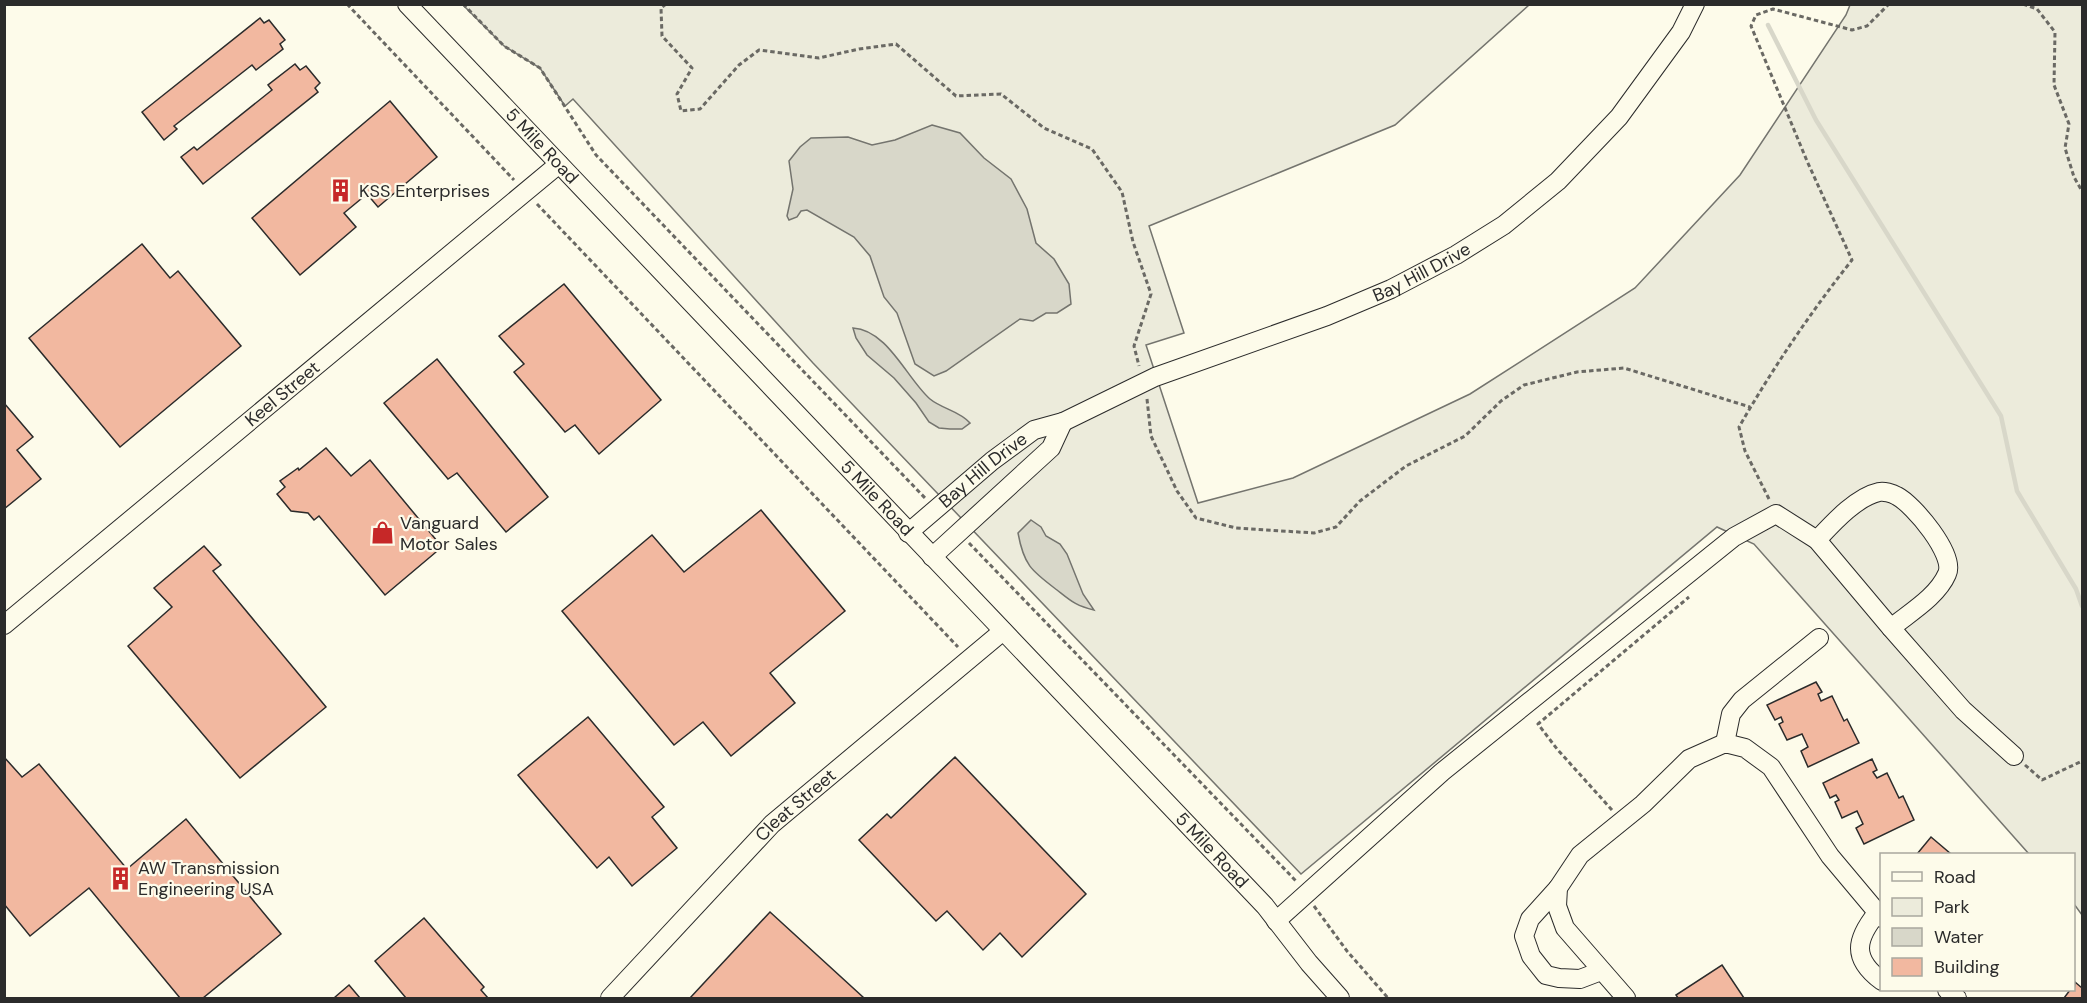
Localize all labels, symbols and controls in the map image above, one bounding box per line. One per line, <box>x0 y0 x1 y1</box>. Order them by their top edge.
street label: 5 Mile Road <box>500 103 584 189</box>
building icon: KSS Enterprises <box>328 178 354 204</box>
place label: KSS Enterprises <box>359 179 490 203</box>
street label: Bay Hill Drive <box>1369 237 1475 307</box>
street label: Keel Street <box>240 356 325 432</box>
street label: Bay Hill Drive <box>934 427 1032 513</box>
street label: 5 Mile Road <box>835 455 919 541</box>
place label: Vanguard Motor Sales <box>400 511 498 556</box>
shop icon: Vanguard Motor Sales <box>369 520 395 546</box>
street label: Cleat Street <box>750 763 841 846</box>
street label: 5 Mile Road <box>1170 807 1254 893</box>
legend <box>1880 853 2075 991</box>
place label: AW Transmission Engineering USA <box>138 856 280 901</box>
building icon: AW Transmission Engineering USA <box>107 865 133 891</box>
text: Road <box>1934 865 1976 889</box>
text: Park <box>1934 895 1970 919</box>
text: Water <box>1934 925 1984 949</box>
text: Building <box>1934 955 1999 979</box>

